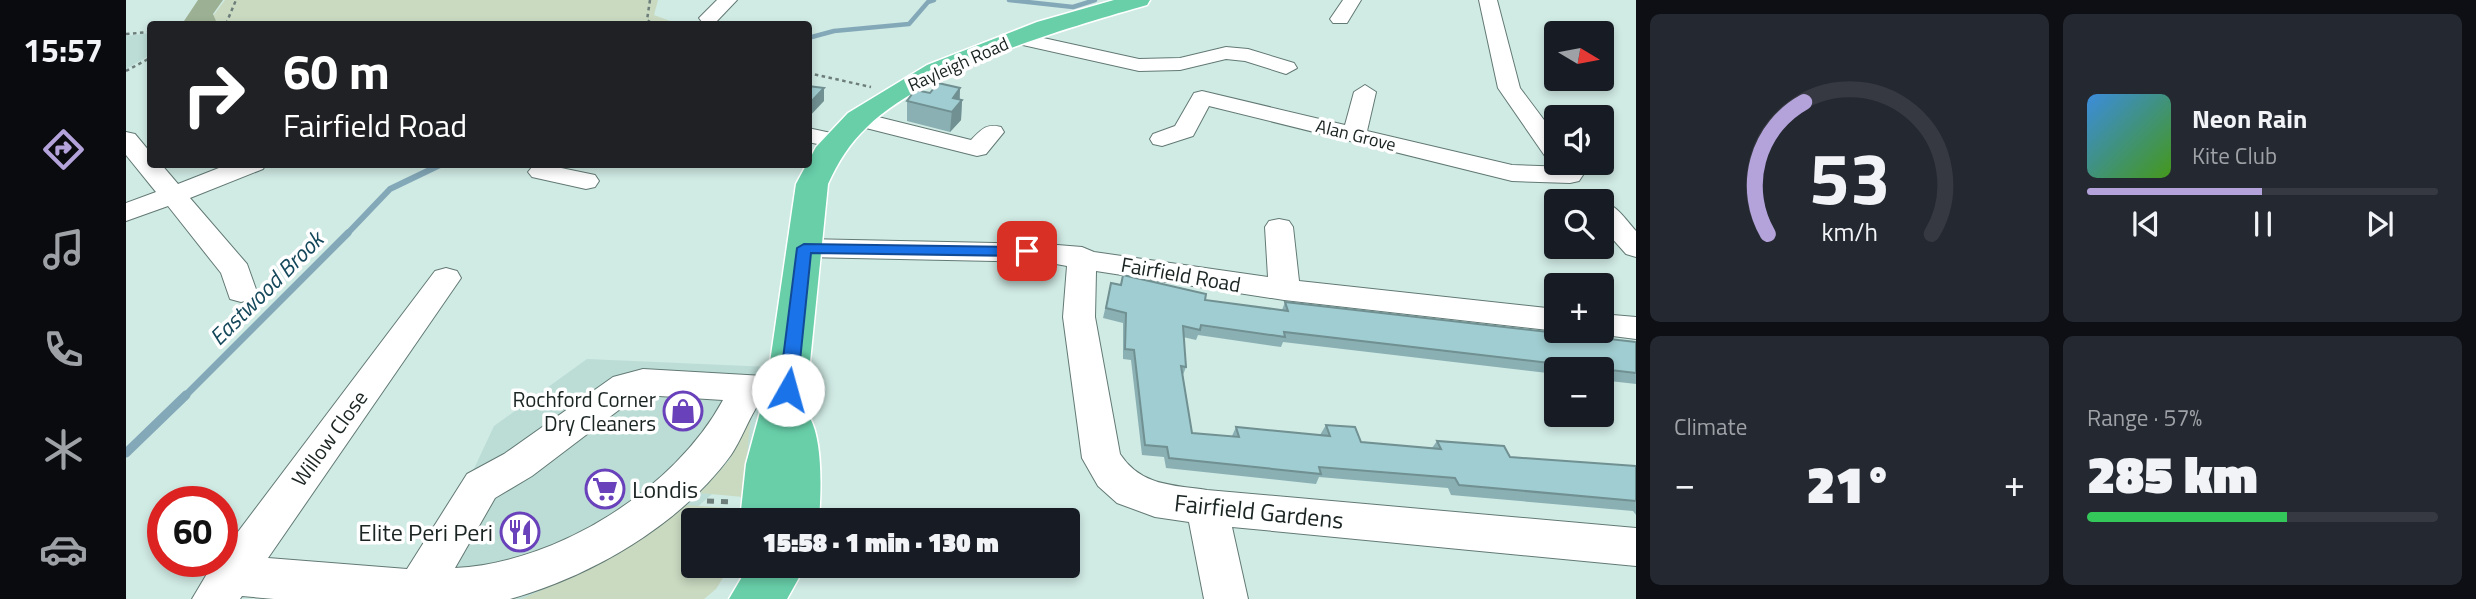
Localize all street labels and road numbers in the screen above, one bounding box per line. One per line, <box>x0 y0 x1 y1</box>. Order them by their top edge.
street label: Rayleigh Road <box>903 30 1013 98</box>
street label: Alan Grove <box>1313 112 1399 158</box>
street label: Fairfield Road <box>1119 248 1243 300</box>
street label: Willow Close <box>283 383 375 493</box>
street label: Fairfield Gardens <box>1173 484 1345 538</box>

